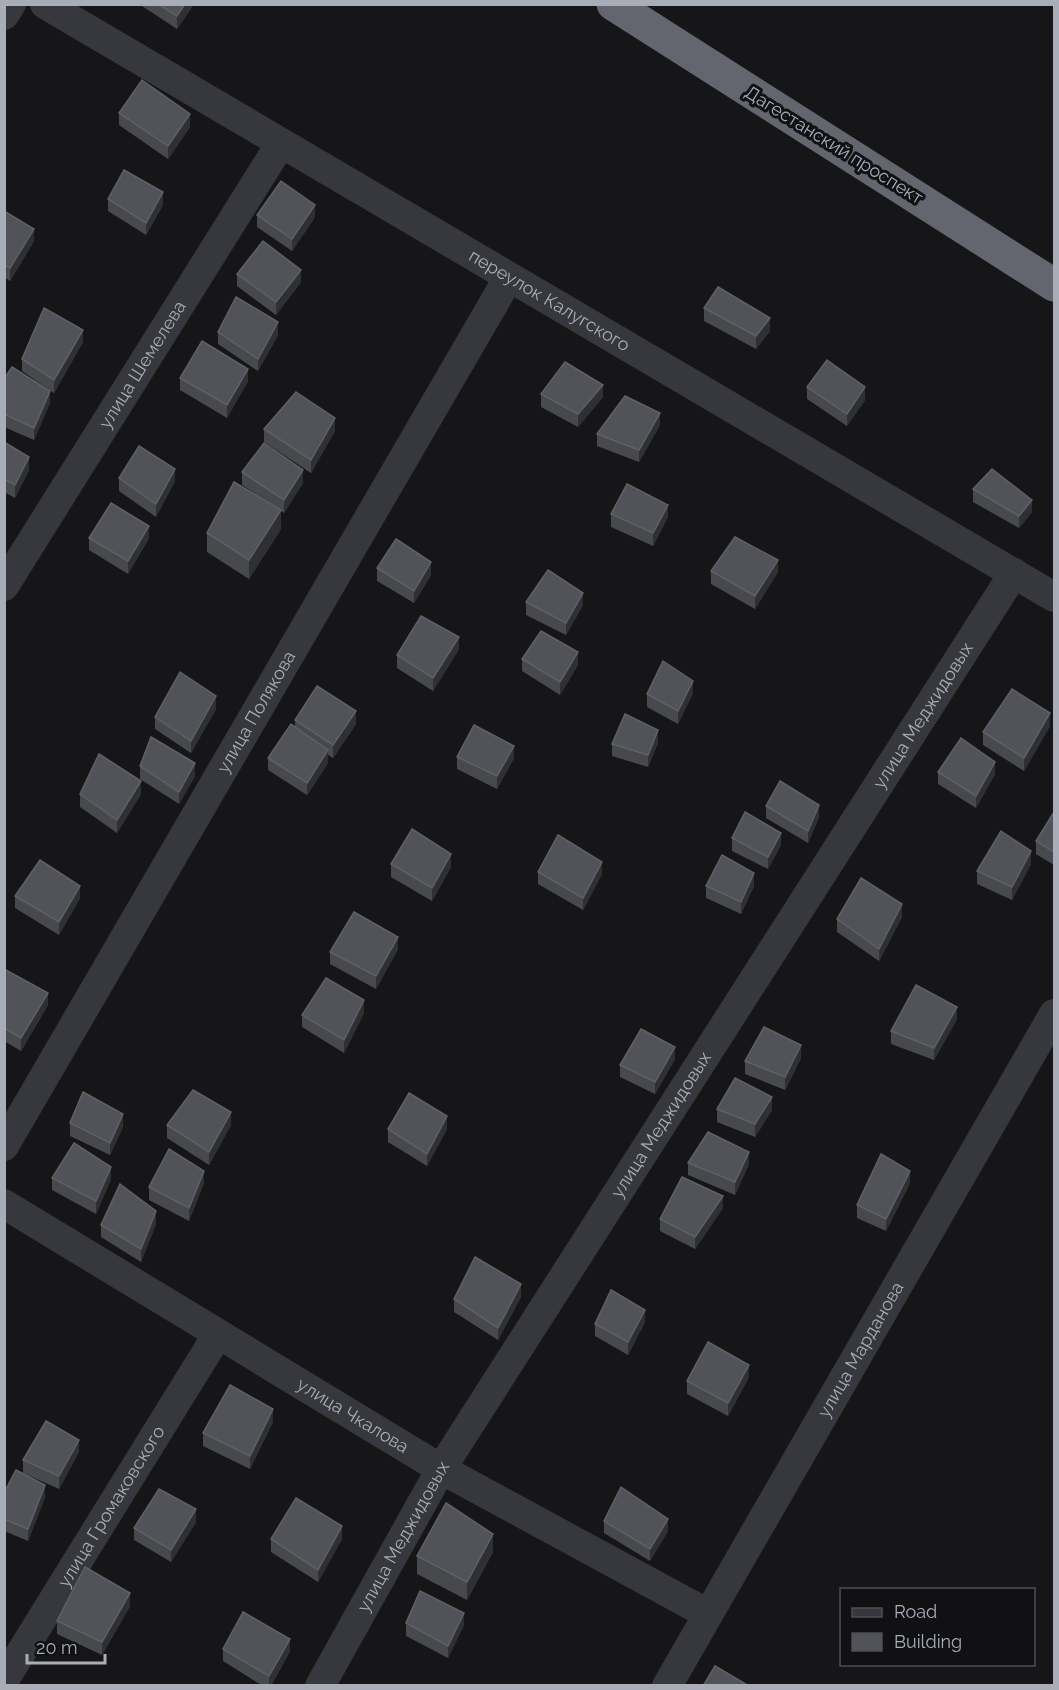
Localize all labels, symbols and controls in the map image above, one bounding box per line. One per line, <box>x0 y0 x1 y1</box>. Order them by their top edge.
street label: Дагестанский проспект <box>741 81 927 208</box>
street label: переулок Калугского <box>465 245 634 356</box>
street label: улица Шемелева <box>94 297 190 432</box>
street label: улица Меджидовых <box>868 638 977 792</box>
street label: улица Полякова <box>212 647 299 777</box>
street label: улица Меджидовых <box>606 1048 715 1201</box>
street label: улица Марданова <box>813 1278 908 1421</box>
street label: улица Чкалова <box>294 1373 413 1457</box>
street label: улица Громаковского <box>53 1421 169 1591</box>
street label: улица Меджидовых <box>352 1457 453 1615</box>
legend <box>840 1588 1035 1666</box>
text: Road <box>894 1601 937 1622</box>
scale bar <box>27 1627 105 1665</box>
text: Building <box>894 1631 962 1652</box>
text: 20 m <box>36 1637 78 1658</box>

